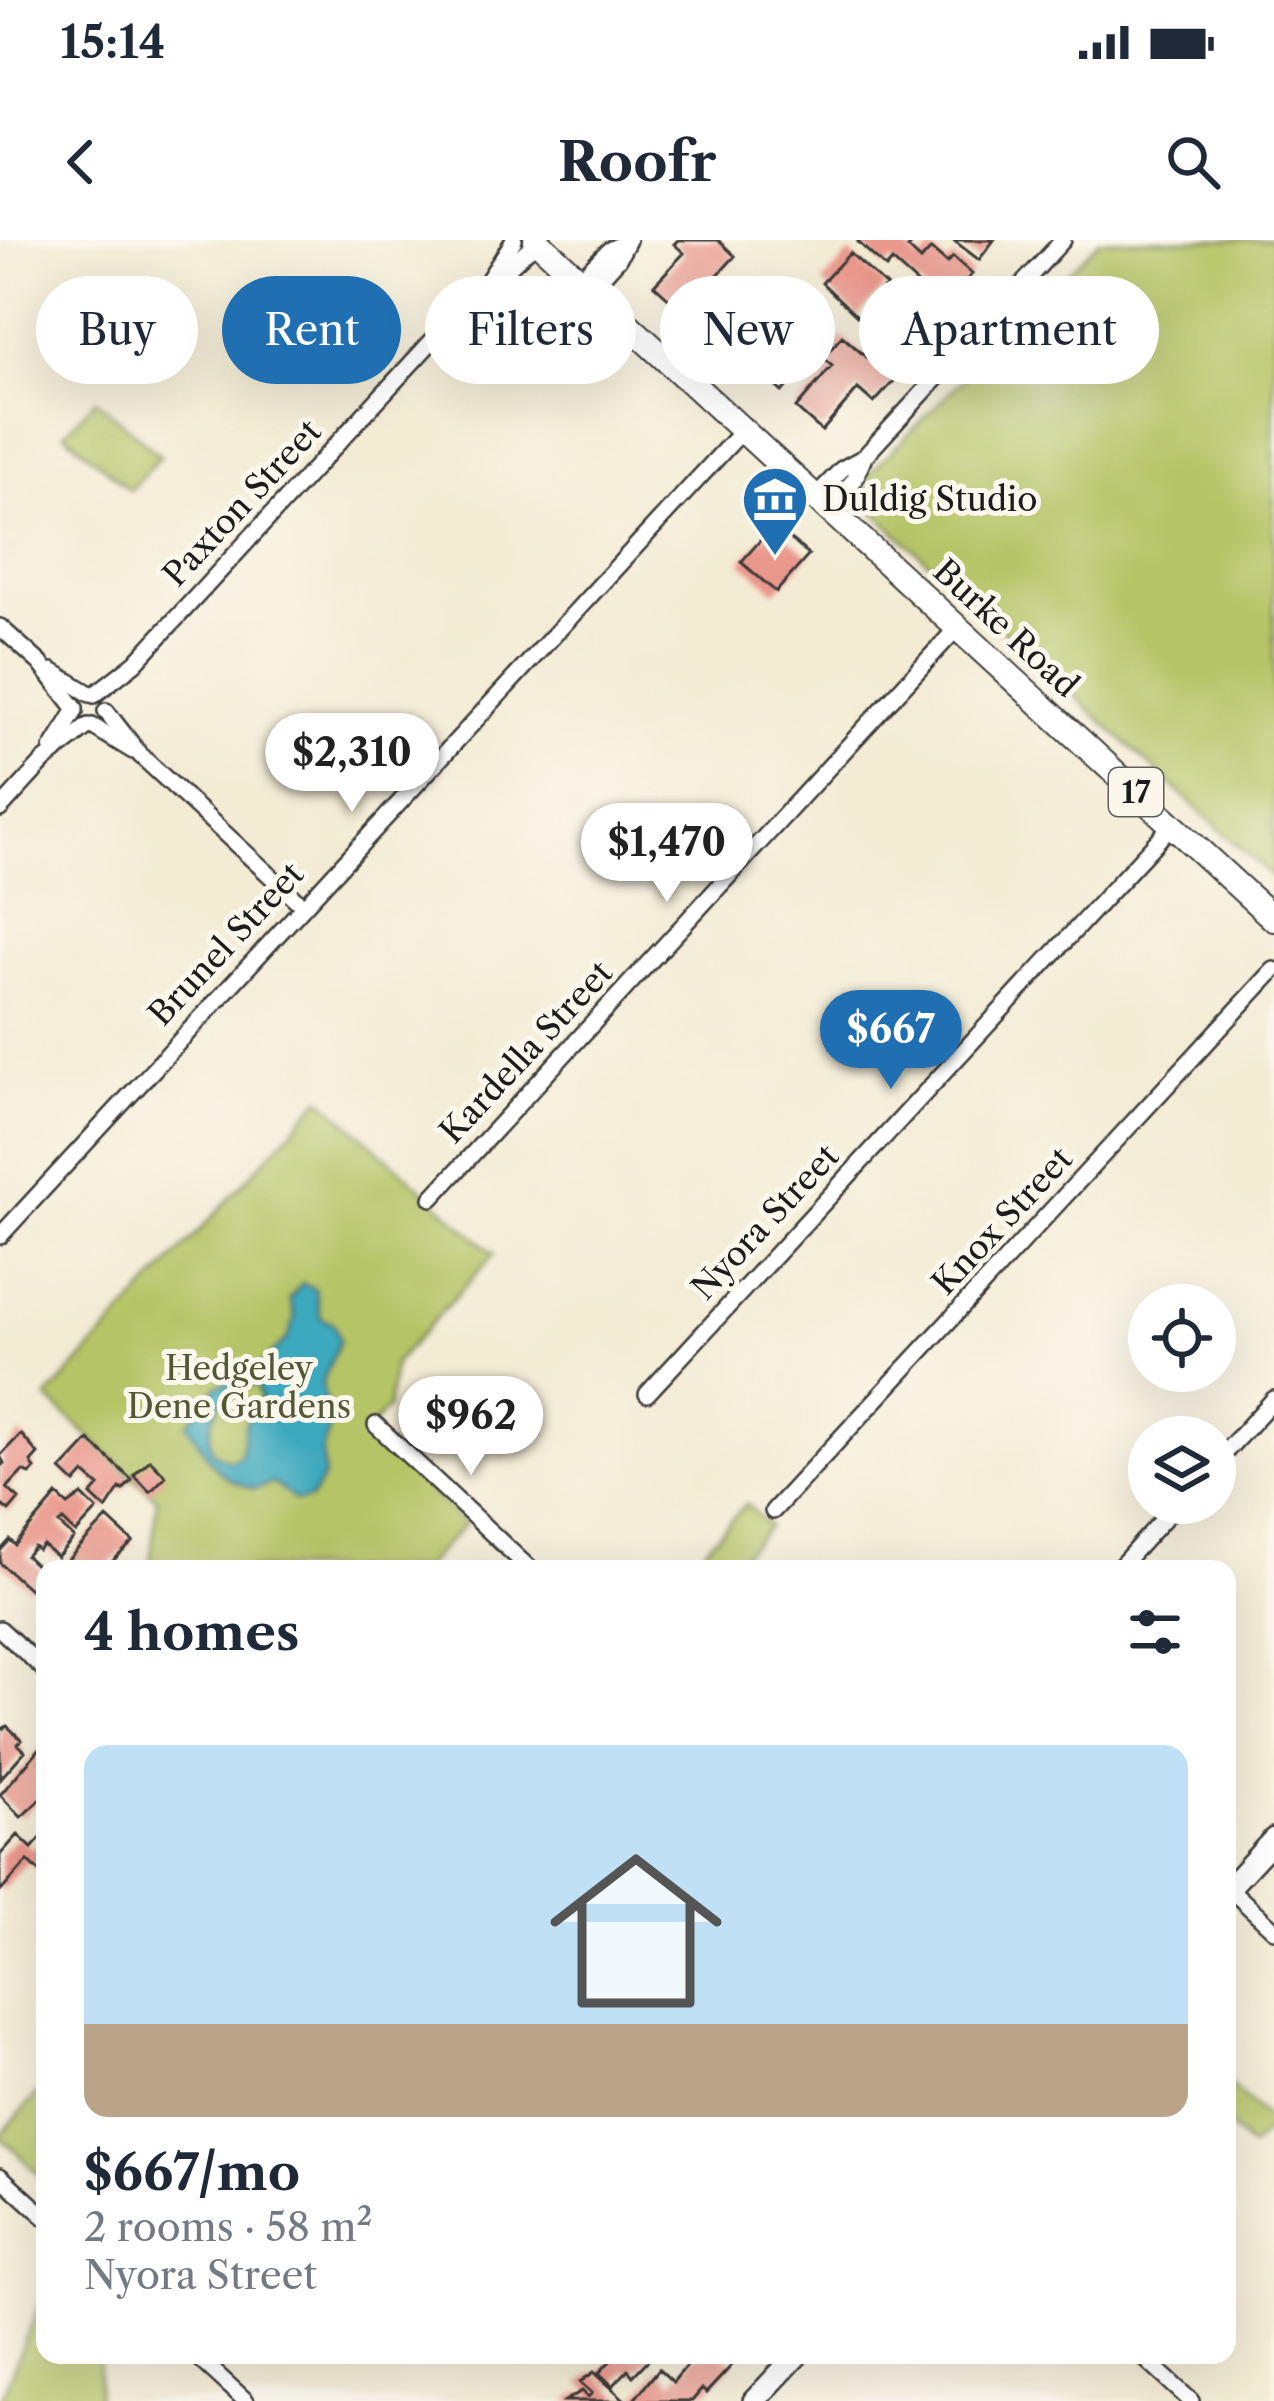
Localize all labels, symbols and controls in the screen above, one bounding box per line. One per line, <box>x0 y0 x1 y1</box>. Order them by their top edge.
text: 15:14 <box>60 14 165 70</box>
icon: back <box>48 129 114 195</box>
text: Roofr <box>558 129 716 195</box>
icon: search <box>1160 129 1226 195</box>
chip: Buy <box>36 276 198 384</box>
chip: Rent <box>222 276 401 384</box>
chip: Filters <box>425 276 636 384</box>
chip: New <box>660 276 835 384</box>
chip: Apartment <box>859 276 1159 384</box>
street label: Paxton Street <box>154 411 330 595</box>
museum icon: Duldig Studio <box>740 464 810 558</box>
place label: Duldig Studio <box>822 479 1037 520</box>
street label: Burke Road <box>925 550 1087 706</box>
pin: $2,310 <box>254 713 450 815</box>
text: $2,310 <box>292 728 412 776</box>
road number: 17 <box>1109 768 1163 816</box>
pin: $1,470 <box>569 803 765 905</box>
text: $1,470 <box>608 818 726 866</box>
street label: Brunel Street <box>140 854 312 1034</box>
street label: Kardella Street <box>431 952 621 1152</box>
pin: $667 <box>820 990 962 1092</box>
text: $667 <box>847 1005 935 1053</box>
street label: Nyora Street <box>683 1136 847 1308</box>
street label: Knox Street <box>923 1138 1081 1303</box>
map controls <box>1128 1284 1236 1524</box>
button: locate <box>1128 1284 1236 1392</box>
park label: Hedgeley Dene Gardens <box>127 1348 351 1427</box>
pin: $962 <box>400 1376 542 1478</box>
text: $962 <box>425 1391 517 1439</box>
button: layers <box>1128 1416 1236 1524</box>
icon: filters <box>1122 1599 1188 1665</box>
text: 4 homes <box>84 1601 299 1663</box>
icon: home <box>528 1823 744 2039</box>
text: $667/mo <box>84 2141 300 2203</box>
text: 2 rooms · 58 m² <box>84 2203 373 2251</box>
text: Nyora Street <box>84 2251 317 2299</box>

